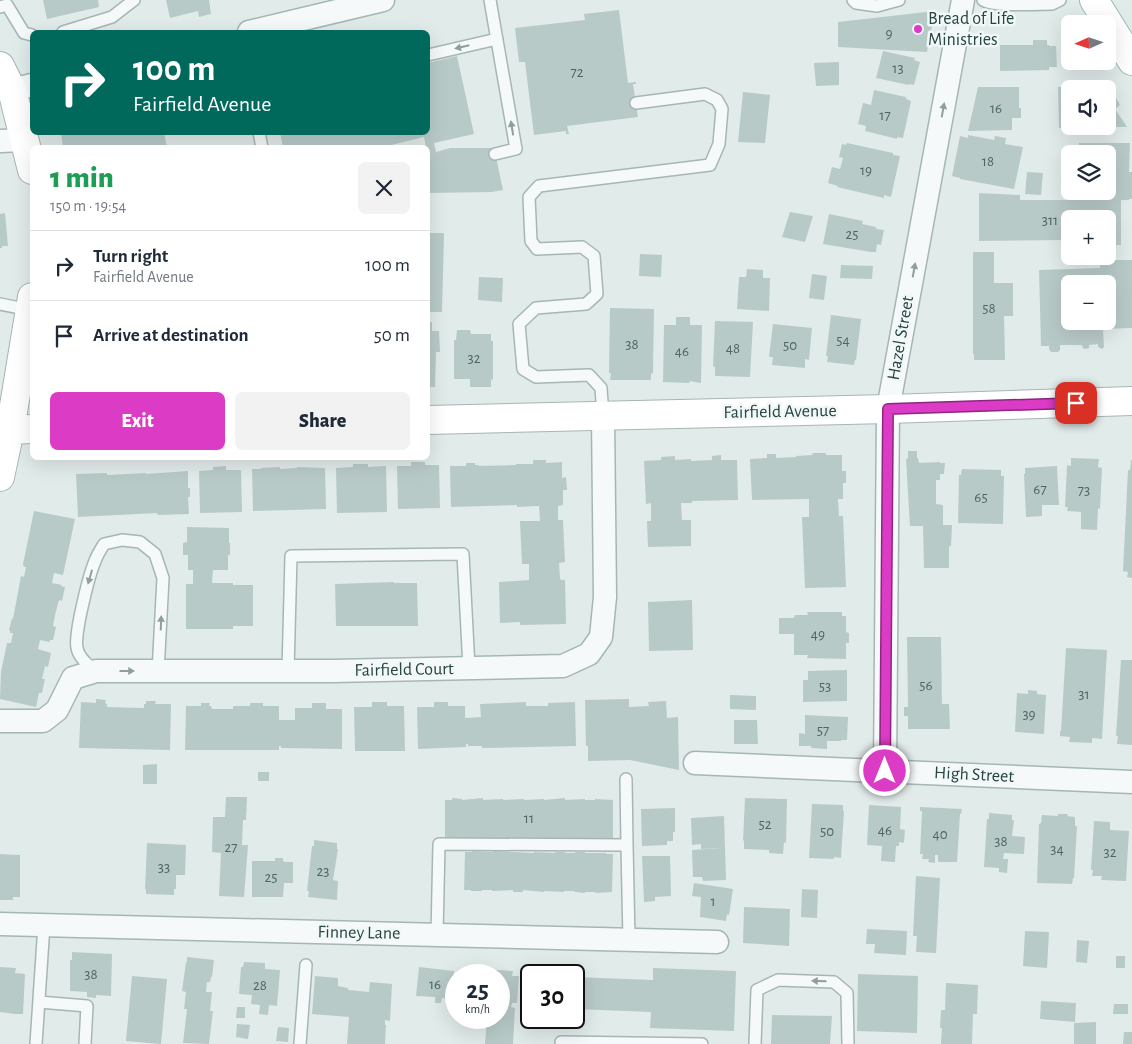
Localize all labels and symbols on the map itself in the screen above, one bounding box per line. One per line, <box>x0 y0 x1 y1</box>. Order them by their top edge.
place label: Bread of Life Ministries <box>928 10 1014 49</box>
north arrow <box>1061 15 1116 70</box>
marker: Bread of Life Ministries <box>912 23 924 35</box>
house number: 9 <box>885 26 893 41</box>
one-way arrow <box>455 43 470 51</box>
house number: 13 <box>892 61 904 76</box>
house number: 72 <box>570 65 584 80</box>
house number: 16 <box>990 101 1002 116</box>
one-way arrow <box>939 102 947 117</box>
house number: 17 <box>879 108 891 123</box>
one-way arrow <box>508 119 516 135</box>
house number: 18 <box>982 154 994 169</box>
house number: 19 <box>860 163 872 178</box>
house number: 311 <box>1042 213 1058 228</box>
house number: 25 <box>845 227 859 242</box>
one-way arrow <box>910 261 918 277</box>
street label: Hazel Street <box>885 294 917 382</box>
house number: 58 <box>982 301 996 316</box>
house number: 54 <box>836 333 850 348</box>
house number: 38 <box>625 337 639 352</box>
house number: 50 <box>783 338 797 353</box>
house number: 48 <box>726 341 740 356</box>
house number: 46 <box>675 344 689 359</box>
house number: 32 <box>467 351 481 366</box>
pin <box>1055 382 1097 424</box>
street label: Fairfield Avenue <box>723 402 837 422</box>
house number: 67 <box>1033 482 1047 497</box>
house number: 73 <box>1078 483 1090 498</box>
house number: 65 <box>974 490 988 505</box>
one-way arrow <box>86 570 94 585</box>
one-way arrow <box>158 615 166 631</box>
house number: 49 <box>811 627 825 642</box>
street label: Fairfield Court <box>354 660 454 680</box>
one-way arrow <box>119 667 135 675</box>
house number: 56 <box>919 678 933 693</box>
house number: 53 <box>819 679 831 694</box>
house number: 31 <box>1078 687 1090 702</box>
house number: 39 <box>1022 707 1036 722</box>
house number: 57 <box>817 723 829 738</box>
position arrow <box>858 744 910 796</box>
street label: High Street <box>934 764 1015 786</box>
house number: 11 <box>524 811 534 826</box>
house number: 52 <box>758 817 772 832</box>
house number: 46 <box>878 823 892 838</box>
house number: 50 <box>820 824 834 839</box>
house number: 40 <box>932 827 948 842</box>
house number: 38 <box>994 834 1008 849</box>
house number: 27 <box>224 840 238 855</box>
house number: 34 <box>1050 842 1064 857</box>
house number: 32 <box>1103 845 1117 860</box>
house number: 33 <box>158 860 170 875</box>
house number: 23 <box>316 864 330 879</box>
house number: 25 <box>264 870 278 885</box>
house number: 1 <box>710 894 716 909</box>
street label: Finney Lane <box>317 923 401 943</box>
speed limit sign: 30 <box>520 964 585 1029</box>
house number: 38 <box>84 967 98 982</box>
house number: 16 <box>429 977 441 992</box>
one-way arrow <box>811 977 827 985</box>
house number: 28 <box>253 978 267 993</box>

